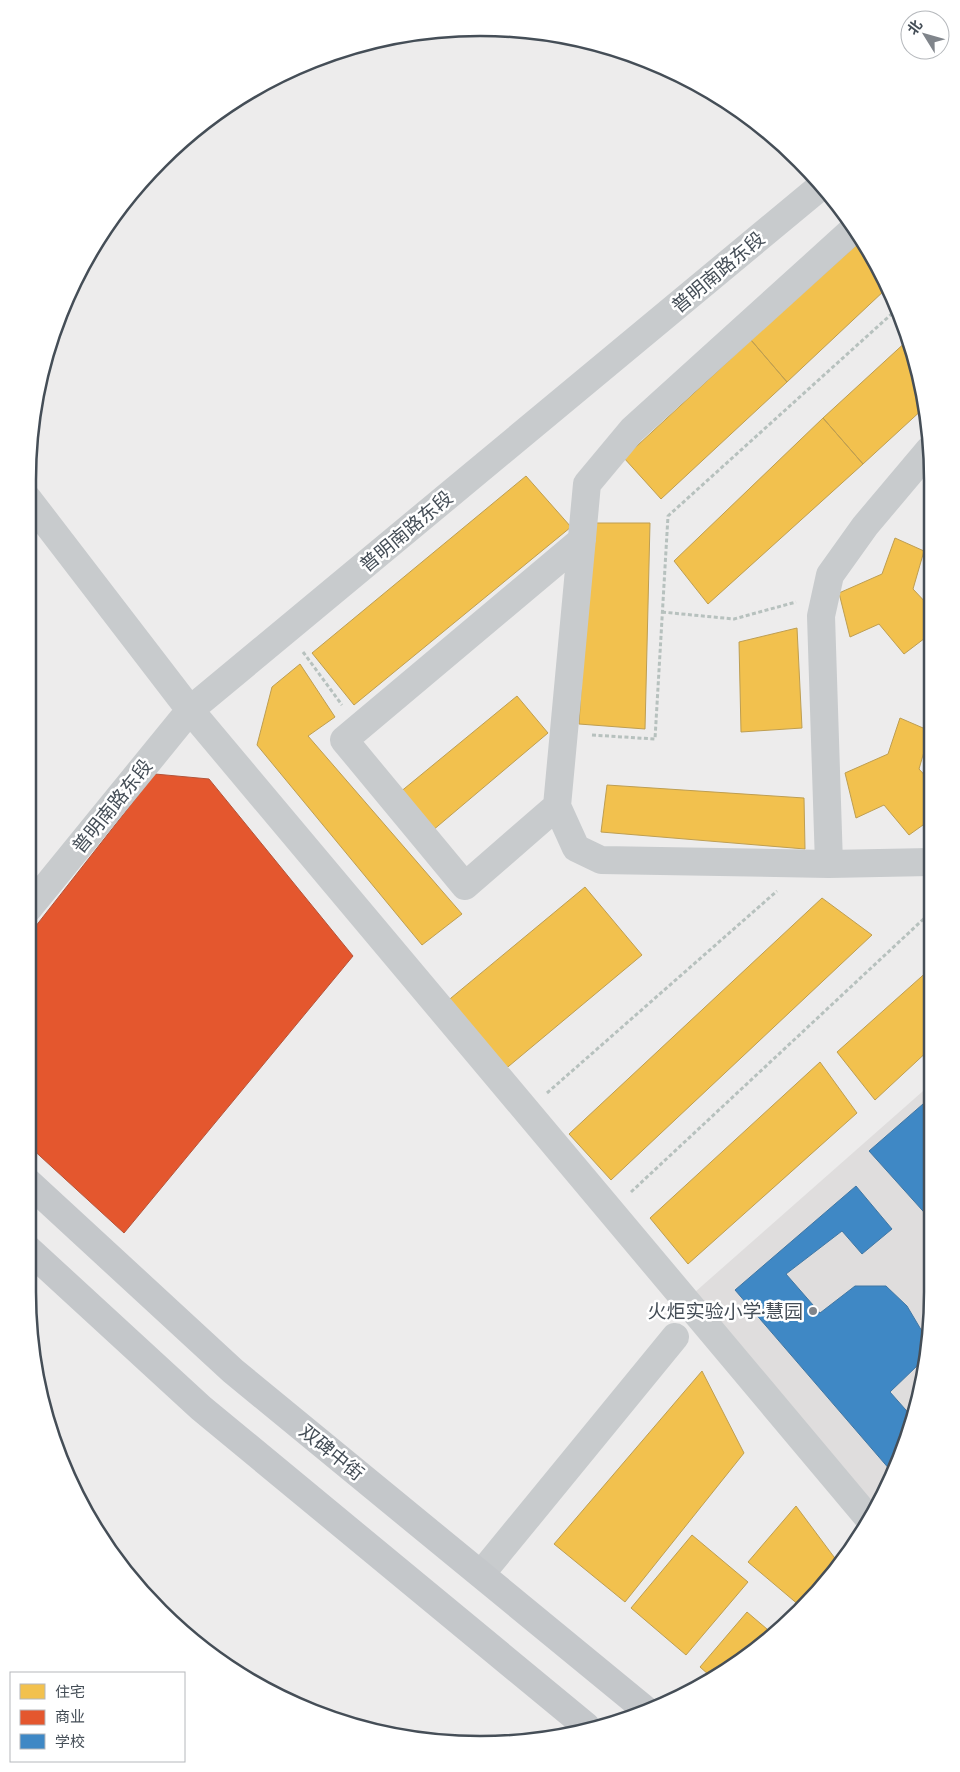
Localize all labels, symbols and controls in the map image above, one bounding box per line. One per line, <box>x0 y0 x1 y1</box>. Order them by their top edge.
north arrow <box>900 10 950 60</box>
text: 北 <box>903 16 926 38</box>
street label: 普明南路东段 <box>667 226 770 319</box>
street label: 普明南路东段 <box>355 485 458 578</box>
street label: 普明南路东段 <box>67 754 158 858</box>
place label: 火炬实验小学·慧园 <box>647 1299 803 1324</box>
marker: 火炬实验小学·慧园 <box>807 1305 819 1317</box>
street label: 双碑中街 <box>294 1419 369 1486</box>
legend <box>10 1672 185 1762</box>
text: 住宅 <box>55 1682 85 1701</box>
text: 商业 <box>55 1707 85 1726</box>
text: 学校 <box>55 1732 85 1751</box>

